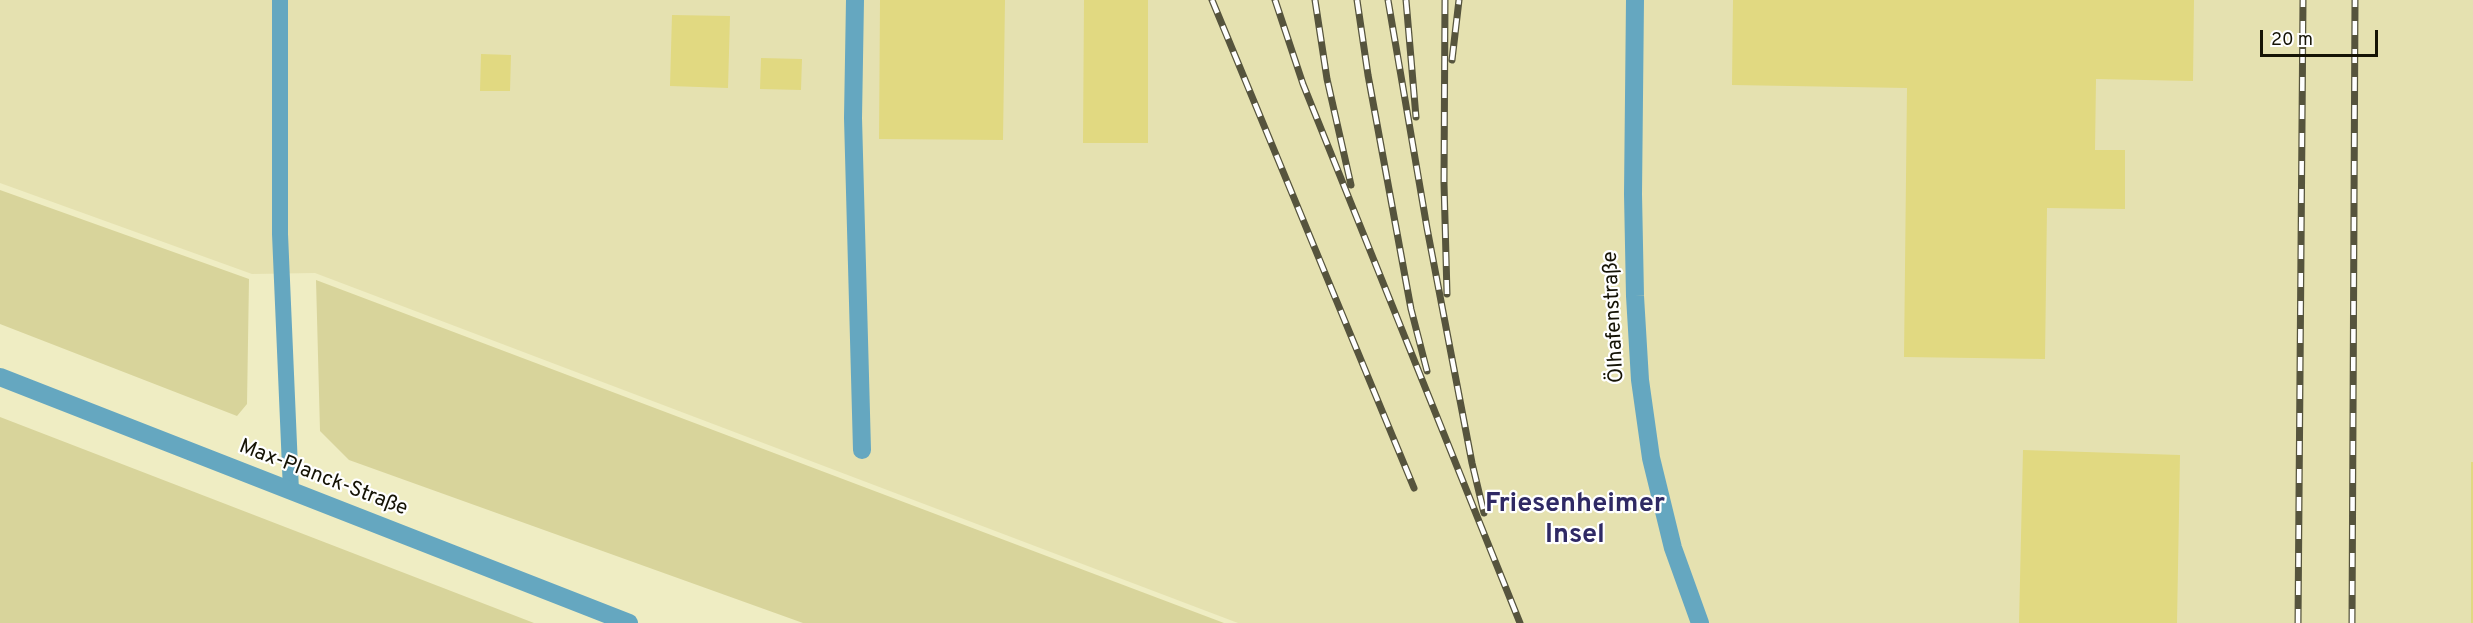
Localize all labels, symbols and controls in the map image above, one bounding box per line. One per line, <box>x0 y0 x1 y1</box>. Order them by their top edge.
scale bar <box>2263 18 2382 56</box>
text: 20 m <box>2271 29 2313 52</box>
street label: Ölhafenstraße <box>1599 250 1631 384</box>
street label: Max-Planck-Straße <box>235 435 411 523</box>
district label: Friesenheimer Insel <box>1485 490 1665 553</box>

